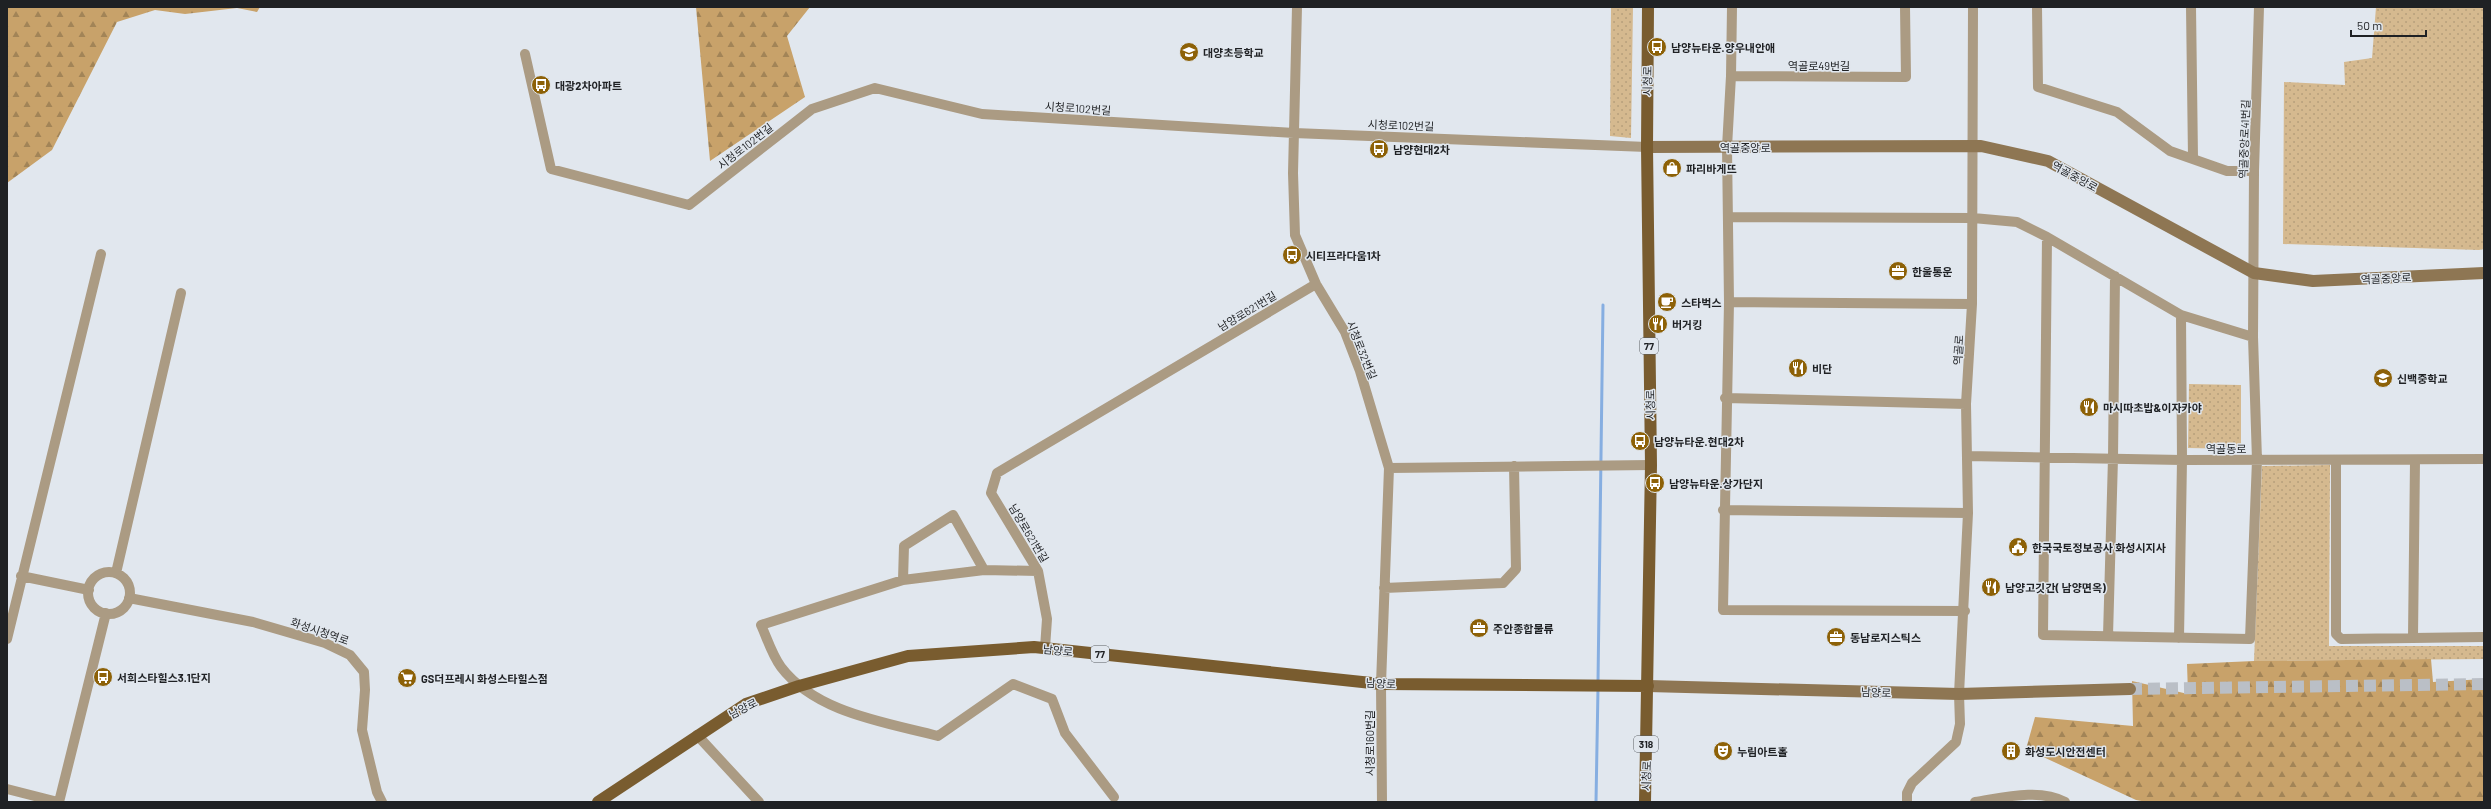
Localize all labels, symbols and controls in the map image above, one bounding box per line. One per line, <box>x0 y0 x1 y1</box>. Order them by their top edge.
scale bar <box>2351 12 2426 38</box>
text: 50 m <box>2357 18 2382 32</box>
bus stop icon: 남양뉴타운.양우내안애 <box>1646 36 1668 58</box>
school or university icon: 대양초등학교 <box>1178 41 1200 63</box>
place label: 남양뉴타운.양우내안애 <box>1671 41 1775 54</box>
place label: 대양초등학교 <box>1203 46 1264 59</box>
street label: 역골로49번길 <box>1788 59 1850 72</box>
street label: 시청로 <box>1640 66 1654 96</box>
bus stop icon: 대광2차아파트 <box>530 74 552 96</box>
place label: 대광2차아파트 <box>555 79 622 92</box>
street label: 시청로102번길 <box>1044 99 1112 117</box>
street label: 역골중앙로41번길 <box>2236 99 2252 179</box>
street label: 시청로102번길 <box>1368 117 1434 133</box>
street label: 시청로102번길 <box>715 120 775 172</box>
bus stop icon: 남양현대2차 <box>1368 138 1390 160</box>
street label: 역골중앙로 <box>1720 141 1770 154</box>
place label: 남양현대2차 <box>1393 143 1450 156</box>
shop icon: 파리바게뜨 <box>1661 157 1683 179</box>
street label: 역골중앙로 <box>2050 158 2100 194</box>
place label: 파리바게뜨 <box>1686 162 1737 175</box>
bus stop icon: 시티프라다움1차 <box>1281 244 1303 266</box>
place label: 시티프라다움1차 <box>1306 249 1381 262</box>
office icon: 한울통운 <box>1887 260 1909 282</box>
place label: 한울통운 <box>1912 265 1952 278</box>
street label: 역골중앙로 <box>2360 270 2412 286</box>
street label: 남양로621번길 <box>1215 288 1279 334</box>
cafe icon: 스타벅스 <box>1656 291 1678 313</box>
place label: 스타벅스 <box>1681 296 1721 309</box>
restaurant icon: 버거킹 <box>1647 313 1669 335</box>
place label: 버거킹 <box>1672 318 1702 331</box>
street label: 시청로32번길 <box>1344 319 1380 381</box>
street label: 역골로 <box>1950 334 1966 366</box>
road number: 77 <box>1640 338 1658 354</box>
restaurant icon: 비단 <box>1787 357 1809 379</box>
place label: 비단 <box>1812 362 1832 375</box>
school or university icon: 신백중학교 <box>2372 367 2394 389</box>
place label: 신백중학교 <box>2397 372 2448 385</box>
street label: 시청로 <box>1643 390 1657 420</box>
restaurant icon: 마시따초밥&이자카야 <box>2078 396 2100 418</box>
place label: 마시따초밥&이자카야 <box>2103 401 2202 414</box>
bus stop icon: 남양뉴타운.현대2차 <box>1629 430 1651 452</box>
place label: 남양뉴타운.현대2차 <box>1654 435 1744 448</box>
street label: 역골동로 <box>2206 442 2246 455</box>
bus stop icon: 남양뉴타운.상가단지 <box>1644 472 1666 494</box>
place label: 남양뉴타운.상가단지 <box>1669 477 1763 490</box>
street label: 남양로621번길 <box>1006 501 1052 565</box>
public building icon: 한국국토정보공사 화성시지사 <box>2007 536 2029 558</box>
place label: 한국국토정보공사 화성시지사 <box>2032 541 2166 554</box>
restaurant icon: 남양고깃간( 남양면옥) <box>1980 576 2002 598</box>
place label: 남양고깃간( 남양면옥) <box>2005 581 2106 594</box>
street label: 화성시청역로 <box>289 615 351 647</box>
office icon: 주안종합물류 <box>1468 617 1490 639</box>
place label: 주안종합물류 <box>1493 622 1554 635</box>
office icon: 동남로지스틱스 <box>1825 626 1847 648</box>
place label: 동남로지스틱스 <box>1850 631 1921 644</box>
street label: 남양로 <box>1042 642 1074 658</box>
road number: 77 <box>1091 646 1109 662</box>
bus stop icon: 서희스타힐스3.1단지 <box>92 666 114 688</box>
supermarket icon: GS더프레시 화성스타힐스점 <box>396 667 418 689</box>
place label: 서희스타힐스3.1단지 <box>117 671 211 684</box>
place label: GS더프레시 화성스타힐스점 <box>421 672 548 685</box>
street label: 남양로 <box>1365 676 1397 690</box>
street label: 남양로 <box>1861 685 1891 699</box>
street label: 남양로 <box>727 695 759 721</box>
street label: 시청로160번길 <box>1363 710 1376 776</box>
road number: 318 <box>1634 736 1658 752</box>
theatre icon: 누림아트홀 <box>1712 740 1734 762</box>
building icon: 화성도시안전센터 <box>2000 740 2022 762</box>
place label: 누림아트홀 <box>1737 745 1788 758</box>
place label: 화성도시안전센터 <box>2025 745 2106 758</box>
street label: 시청로 <box>1639 761 1653 791</box>

